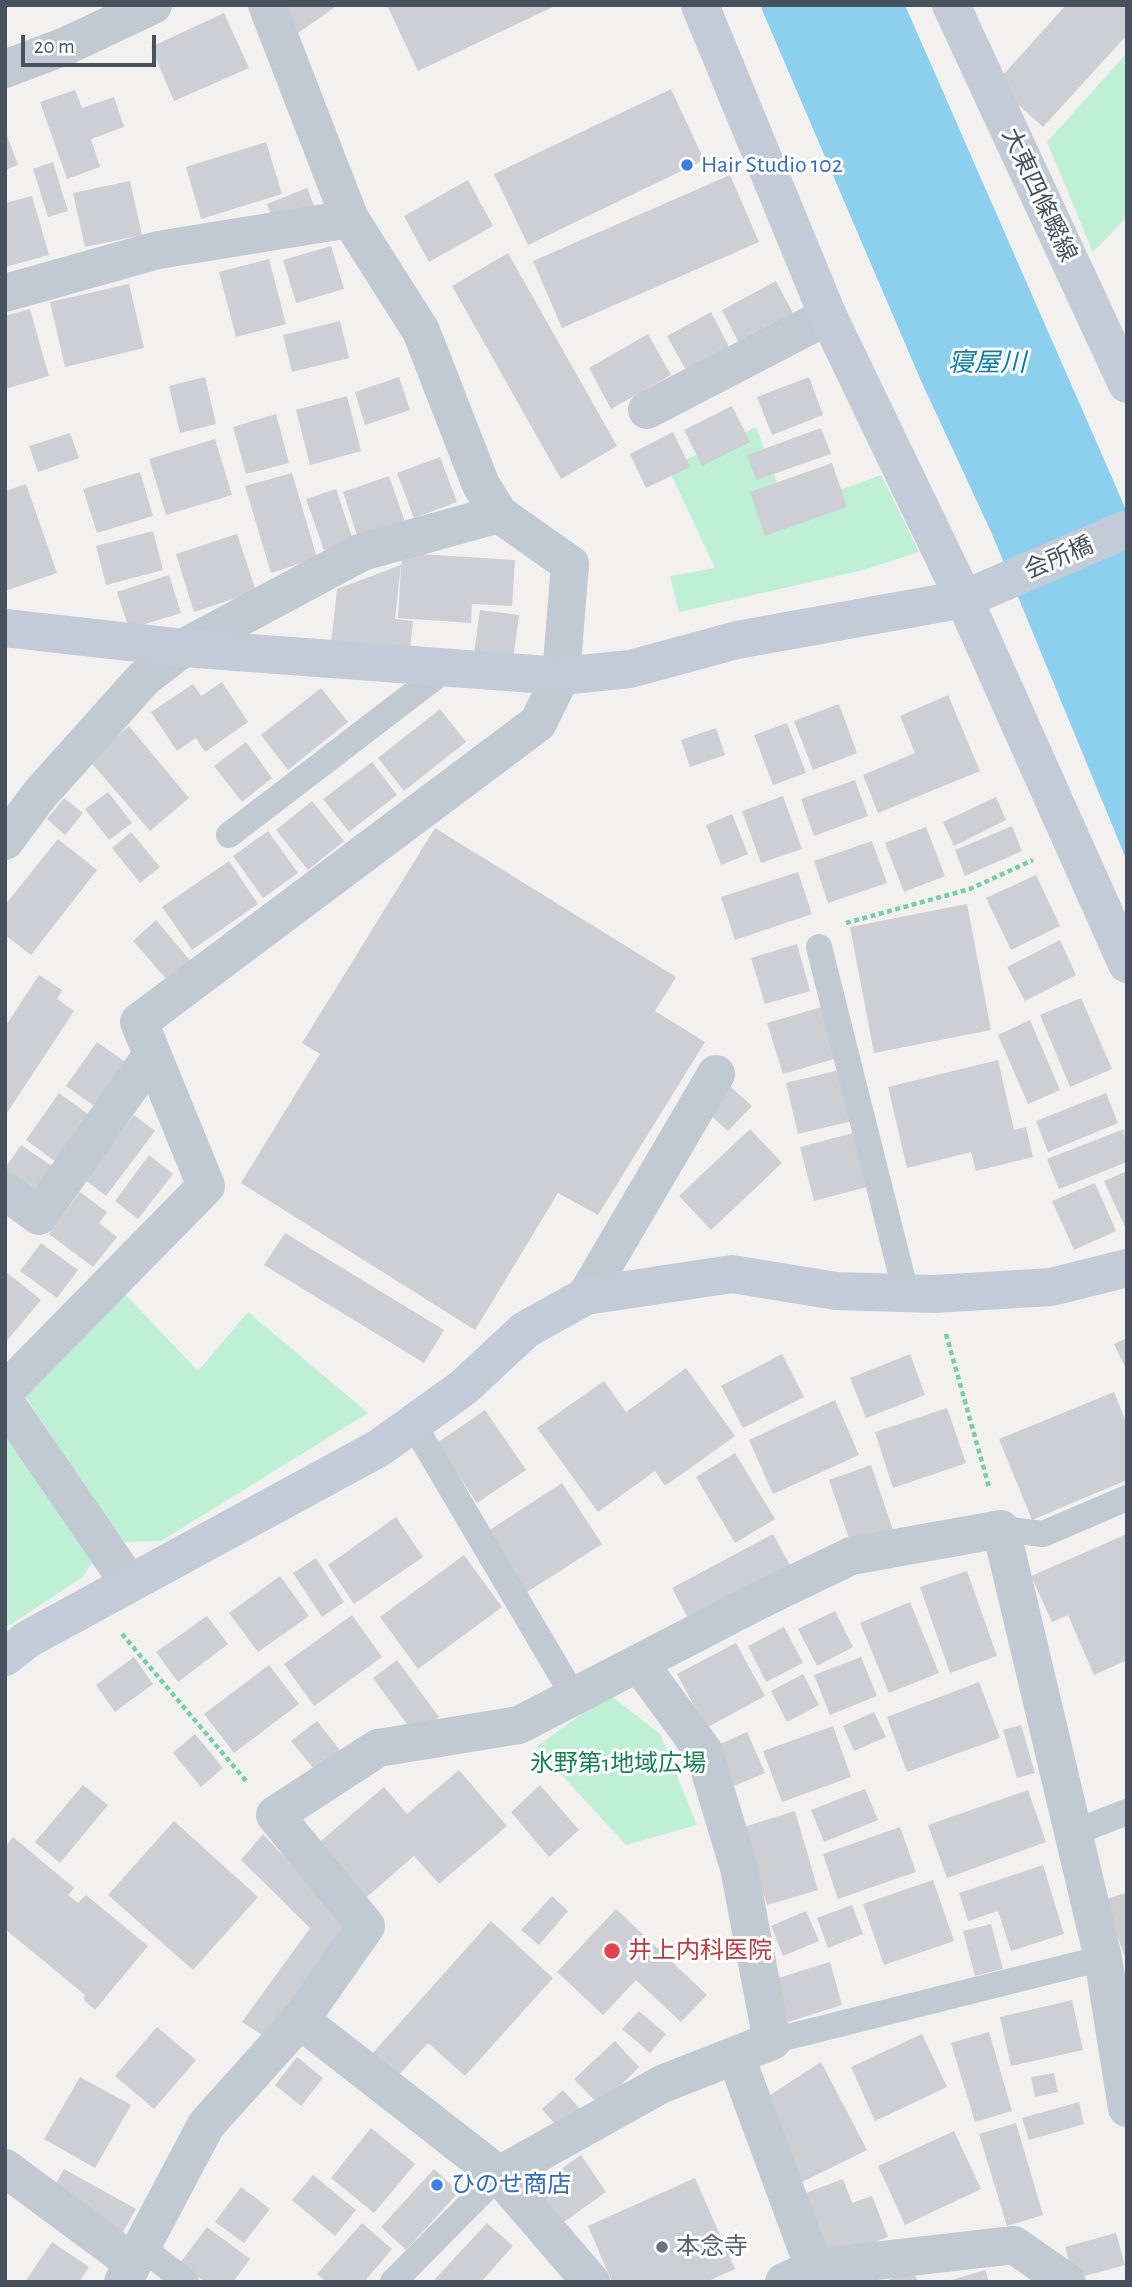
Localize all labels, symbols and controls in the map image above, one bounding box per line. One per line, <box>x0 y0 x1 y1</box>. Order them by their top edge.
scale bar <box>24 21 159 65</box>
text: 20 m <box>34 36 75 57</box>
street label: 大東四條畷線 <box>996 124 1082 266</box>
place label: Hair Studio 102 <box>701 151 843 179</box>
marker: Hair Studio 102 <box>679 157 695 173</box>
water label: 寝屋川 <box>948 347 1026 379</box>
street label: 会所橋 <box>1020 531 1098 585</box>
park label: 氷野第1地域広場 <box>530 1750 706 1778</box>
place label: 井上内科医院 <box>628 1937 772 1965</box>
marker: 井上内科医院 <box>602 1941 622 1961</box>
place label: ひのせ商店 <box>451 2171 571 2199</box>
marker: ひのせ商店 <box>429 2177 445 2193</box>
place label: 本念寺 <box>676 2233 748 2261</box>
marker: 本念寺 <box>654 2239 670 2255</box>

